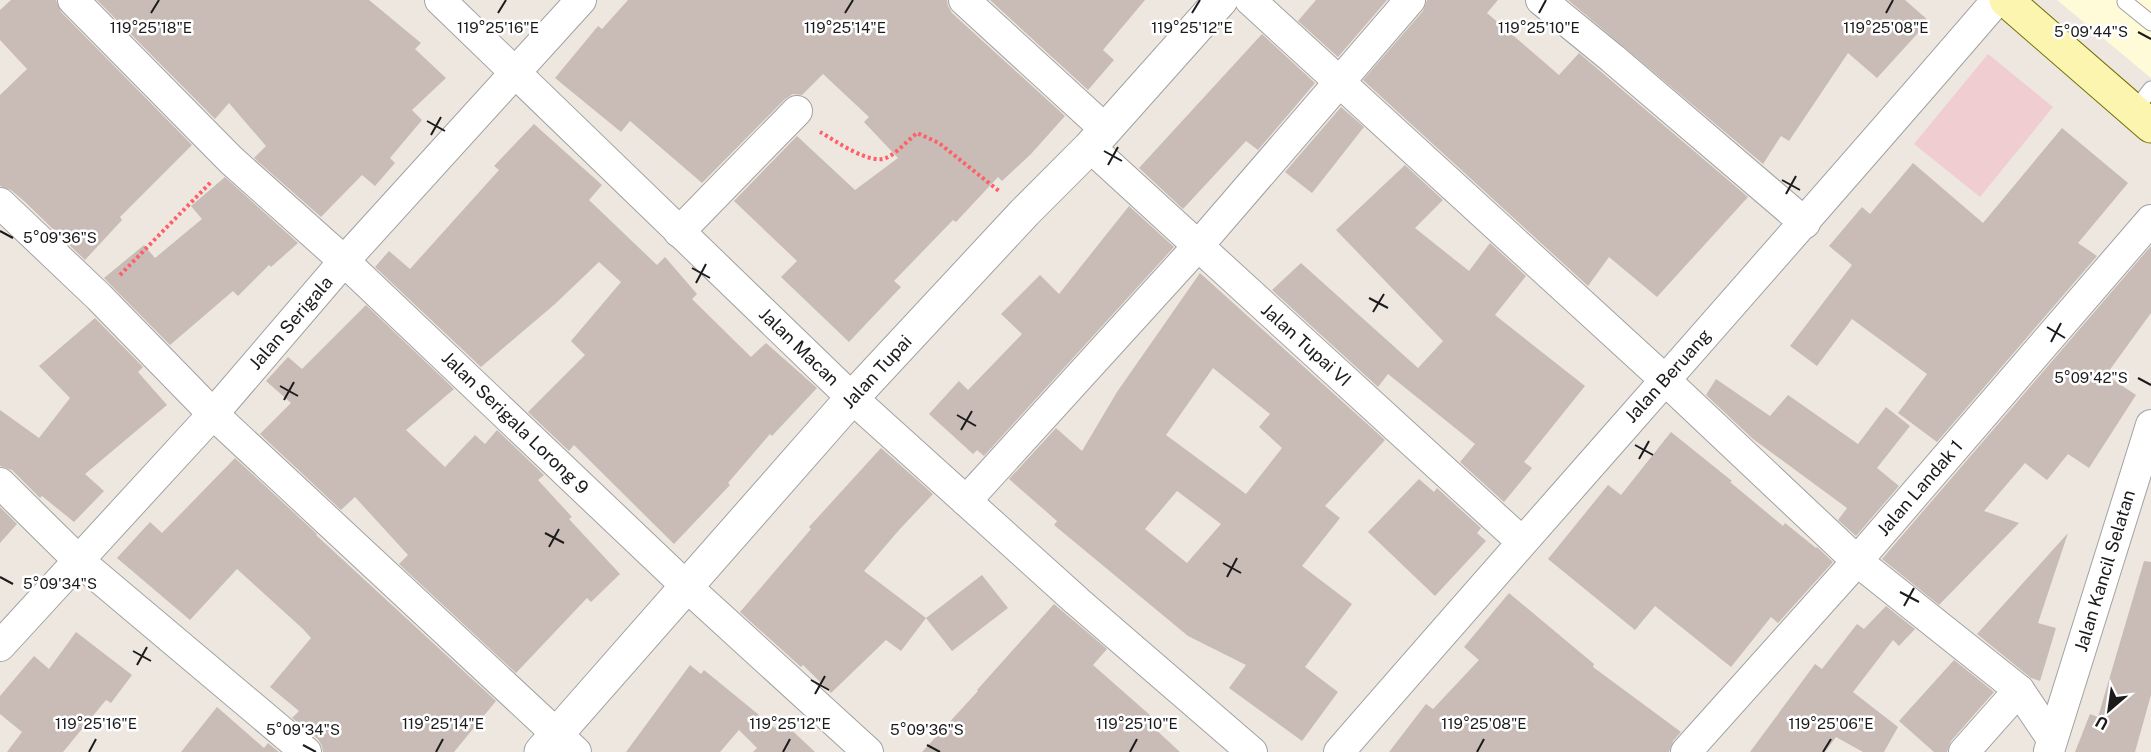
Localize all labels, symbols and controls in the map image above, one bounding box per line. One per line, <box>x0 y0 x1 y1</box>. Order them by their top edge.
text: 119°25'18"E <box>110 19 192 36</box>
text: 119°25'16"E <box>457 19 539 36</box>
text: 119°25'14"E <box>804 19 886 36</box>
text: 119°25'12"E <box>1151 19 1233 36</box>
text: 119°25'10"E <box>1498 19 1580 36</box>
text: 119°25'08"E <box>1843 19 1929 36</box>
text: 5°09'44"S <box>2054 23 2128 40</box>
text: 5°09'36"S <box>23 229 97 246</box>
street label: Jalan Serigala <box>244 272 337 374</box>
street label: Jalan Tupai VI <box>1257 299 1356 390</box>
street label: Jalan Macan <box>755 303 844 390</box>
street label: Jalan Beruang <box>1620 325 1715 427</box>
street label: Jalan Tupai <box>837 331 916 413</box>
street label: Jalan Serigala Lorong 9 <box>438 347 593 498</box>
text: 5°09'42"S <box>2054 369 2128 386</box>
street label: Jalan Landak 1 <box>1872 436 1967 540</box>
street label: Jalan Kancil Selatan <box>2070 487 2139 654</box>
text: 5°09'34"S <box>23 575 97 592</box>
north arrow <box>2079 680 2139 740</box>
text: U <box>2092 712 2112 734</box>
text: 119°25'16"E <box>55 715 137 732</box>
text: 119°25'14"E <box>402 715 484 732</box>
text: 119°25'12"E <box>749 715 831 732</box>
text: 119°25'10"E <box>1096 715 1178 732</box>
text: 119°25'08"E <box>1441 715 1527 732</box>
text: 119°25'06"E <box>1789 715 1873 732</box>
text: 5°09'34"S <box>266 721 340 738</box>
text: 5°09'36"S <box>890 721 964 738</box>

